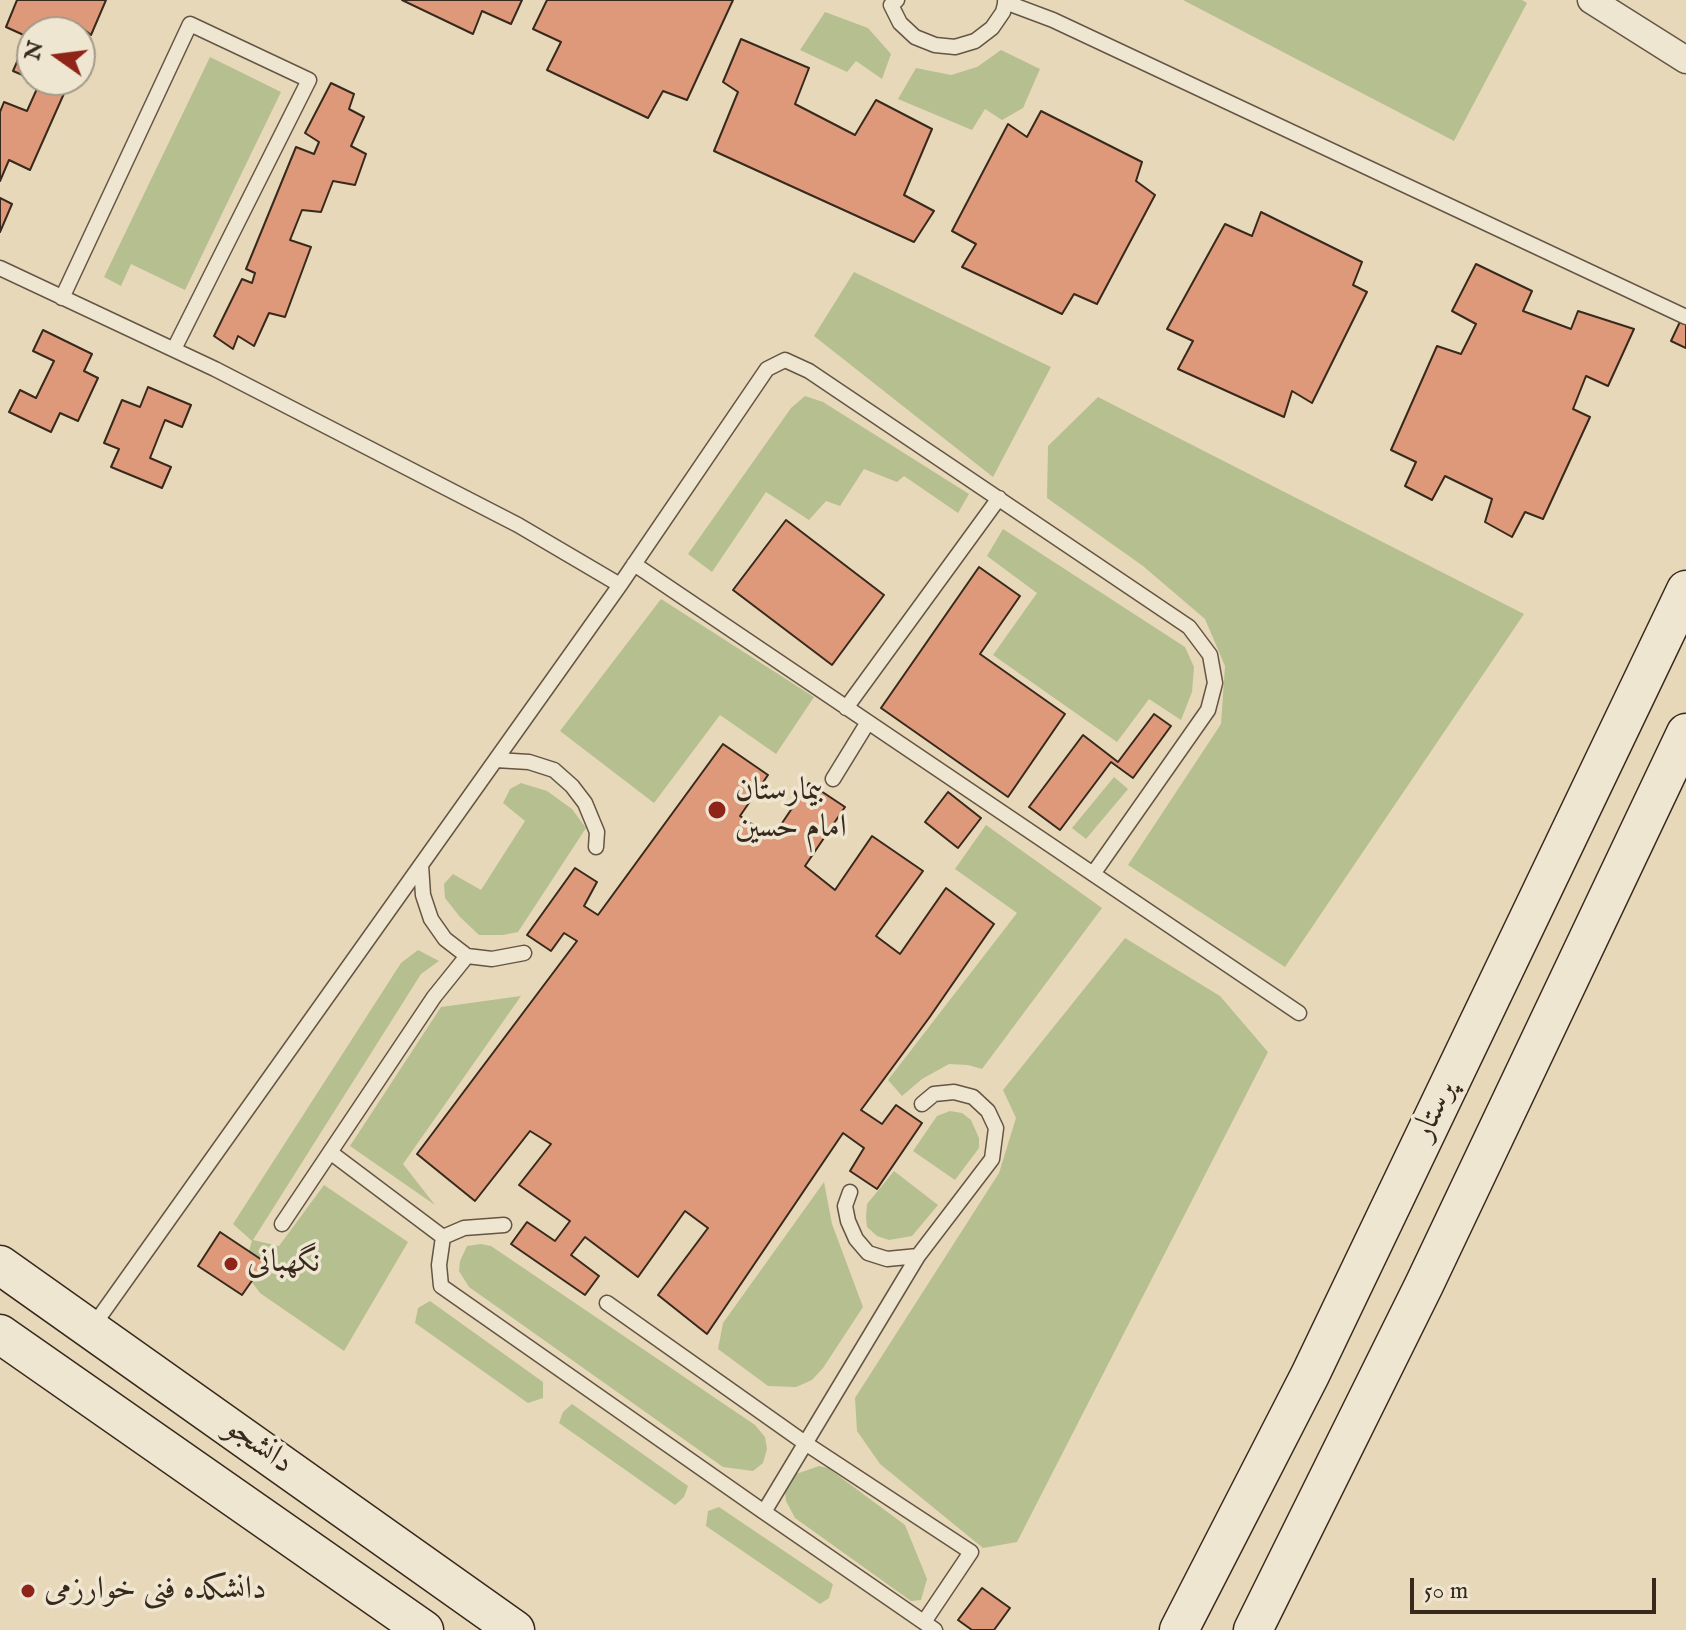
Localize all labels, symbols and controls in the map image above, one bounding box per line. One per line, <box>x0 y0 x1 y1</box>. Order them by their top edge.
north arrow <box>16 16 96 96</box>
text: N <box>19 38 51 63</box>
place label: بیمارستان امام حسین <box>735 773 847 848</box>
marker: بیمارستان امام حسین <box>706 799 728 821</box>
street label: پرستار <box>1405 1075 1467 1147</box>
place label: نگهبانی <box>247 1245 320 1283</box>
marker: نگهبانی <box>222 1255 240 1273</box>
street label: دانشجو <box>216 1410 300 1484</box>
scale bar <box>1414 1562 1660 1612</box>
place label: دانشکده فنی خوارزمی <box>44 1572 266 1610</box>
text: 50 m <box>1424 1576 1468 1607</box>
marker: دانشکده فنی خوارزمی <box>19 1582 37 1600</box>

